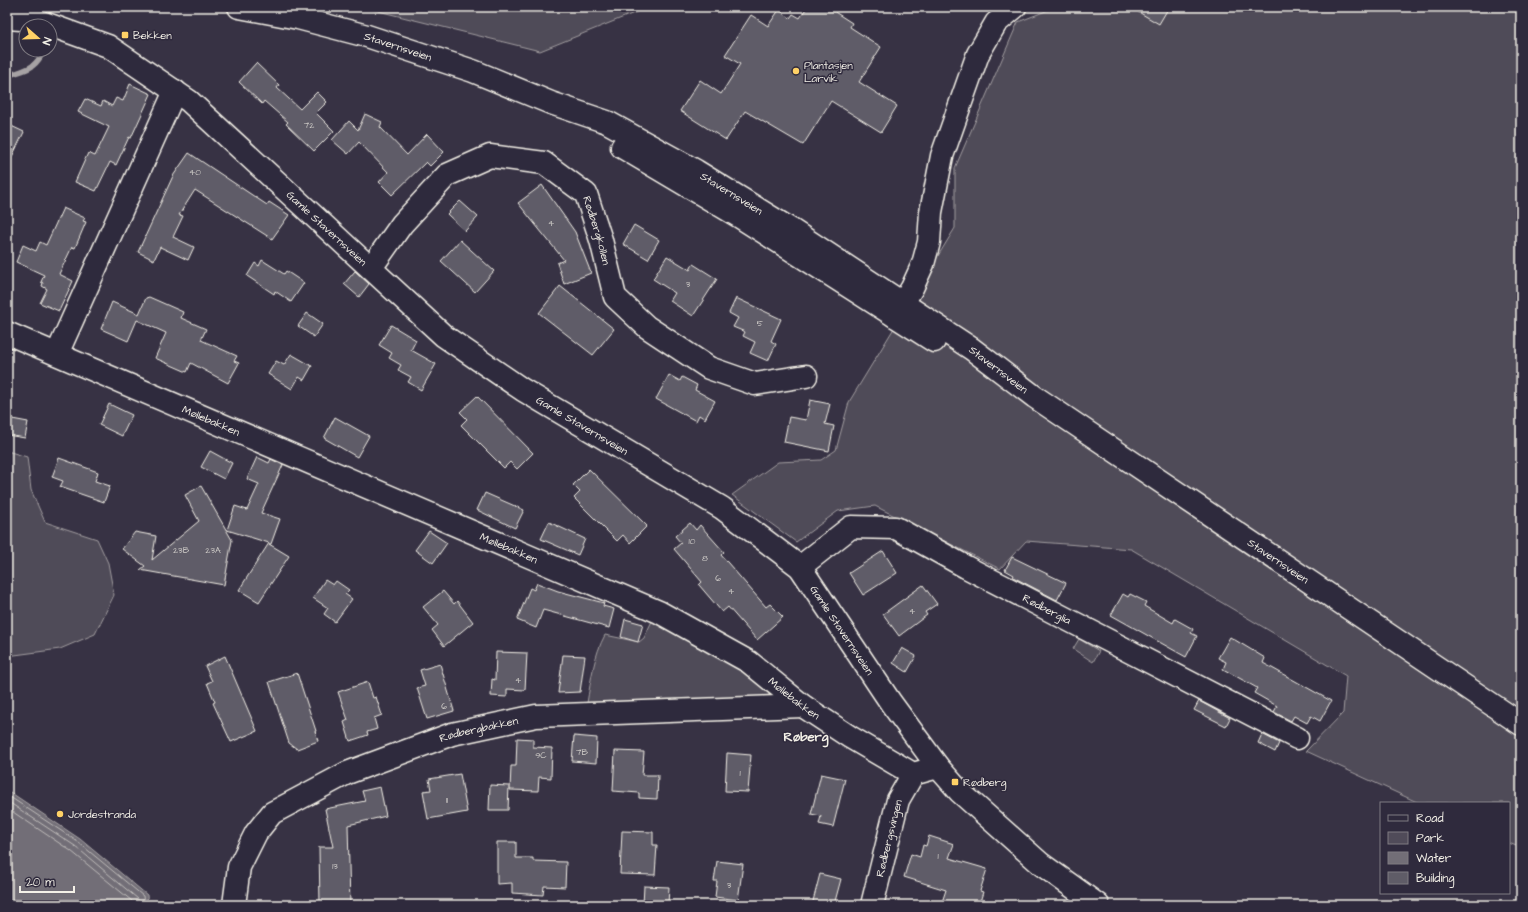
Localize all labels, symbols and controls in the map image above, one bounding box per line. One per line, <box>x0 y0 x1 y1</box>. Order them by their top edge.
north arrow <box>18 18 58 58</box>
place label: Bekken <box>133 28 172 43</box>
street label: Stavernsveien <box>362 29 434 65</box>
marker: Bekken <box>120 30 130 40</box>
text: N <box>39 35 55 47</box>
place label: Plantasjen Larvik <box>804 58 853 86</box>
marker: Plantasjen Larvik <box>791 66 801 76</box>
house number: 72 <box>304 119 315 132</box>
house number: 40 <box>189 166 201 179</box>
street label: Stavernsveien <box>697 169 766 219</box>
street label: Gamle Stavernsveien <box>283 187 370 270</box>
street label: Rødbergkollen <box>579 194 614 267</box>
house number: 4 <box>548 217 554 230</box>
house number: 3 <box>686 278 691 291</box>
house number: 5 <box>757 317 764 330</box>
street label: Stavernsveien <box>966 342 1031 397</box>
street label: Gamle Stavernsveien <box>533 392 631 459</box>
street label: Møllebakken <box>180 402 243 440</box>
street label: Møllebakken <box>478 529 540 567</box>
house number: 10 <box>689 535 696 548</box>
street label: Stavernsveien <box>1245 535 1312 587</box>
house number: 23B <box>173 544 190 557</box>
house number: 23A <box>205 544 221 557</box>
house number: 8 <box>702 552 708 565</box>
house number: 6 <box>715 572 721 585</box>
street label: Gamle Stavernsveien <box>806 583 877 678</box>
house number: 4 <box>728 585 734 598</box>
street label: Rødberglia <box>1020 591 1074 628</box>
house number: 4 <box>909 605 915 618</box>
house number: 4 <box>515 674 521 687</box>
street label: Møllebakken <box>765 674 823 723</box>
house number: 6 <box>441 700 447 713</box>
street label: Rødbergbakken <box>437 713 520 746</box>
district label: Røberg <box>784 728 829 748</box>
house number: 7B <box>576 746 589 759</box>
house number: 9C <box>535 749 547 762</box>
house number: 1 <box>739 767 741 780</box>
place label: Rødberg <box>963 775 1007 791</box>
marker: Rødberg <box>950 777 960 787</box>
house number: 11 <box>446 794 448 807</box>
street label: Rødbergsvingen <box>872 797 906 878</box>
legend <box>1380 802 1510 894</box>
place label: Jordestranda <box>68 807 136 822</box>
marker: Jordestranda <box>55 809 65 819</box>
text: Road <box>1416 810 1444 827</box>
text: Park <box>1416 830 1444 847</box>
house number: 1 <box>937 850 939 863</box>
text: Water <box>1416 850 1452 867</box>
house number: 13 <box>332 860 338 873</box>
scale bar <box>20 868 74 894</box>
text: Building <box>1416 870 1454 888</box>
text: 20 m <box>26 874 55 891</box>
house number: 3 <box>727 879 732 892</box>

